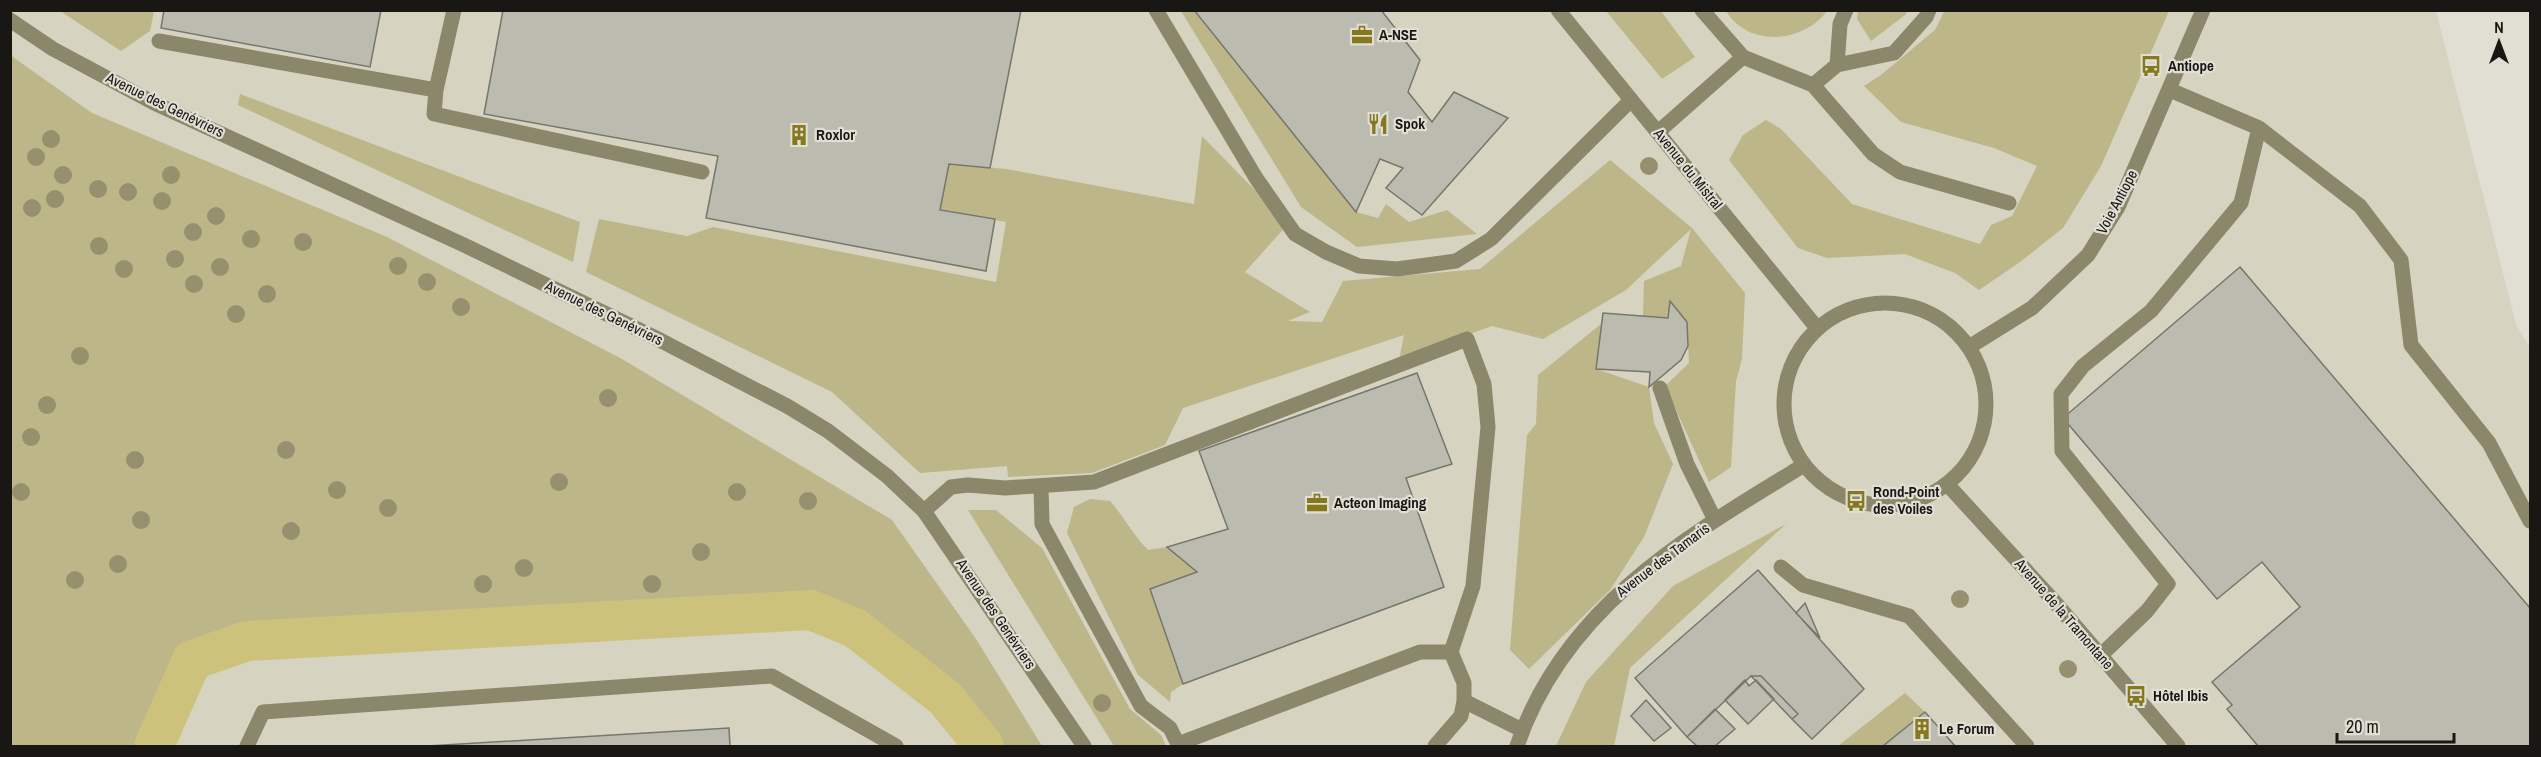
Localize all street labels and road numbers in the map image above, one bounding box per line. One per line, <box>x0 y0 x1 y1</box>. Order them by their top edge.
street label: Avenue des Genévriers <box>102 66 228 142</box>
street label: Avenue du Mistral <box>1648 123 1728 214</box>
street label: Voie Antiope <box>2091 166 2142 238</box>
street label: Avenue des Genévriers <box>541 274 667 350</box>
street label: Avenue des Tamaris <box>1611 518 1714 602</box>
street label: Avenue de la Tramontane <box>2010 553 2119 674</box>
street label: Avenue des Genévriers <box>951 554 1041 673</box>

